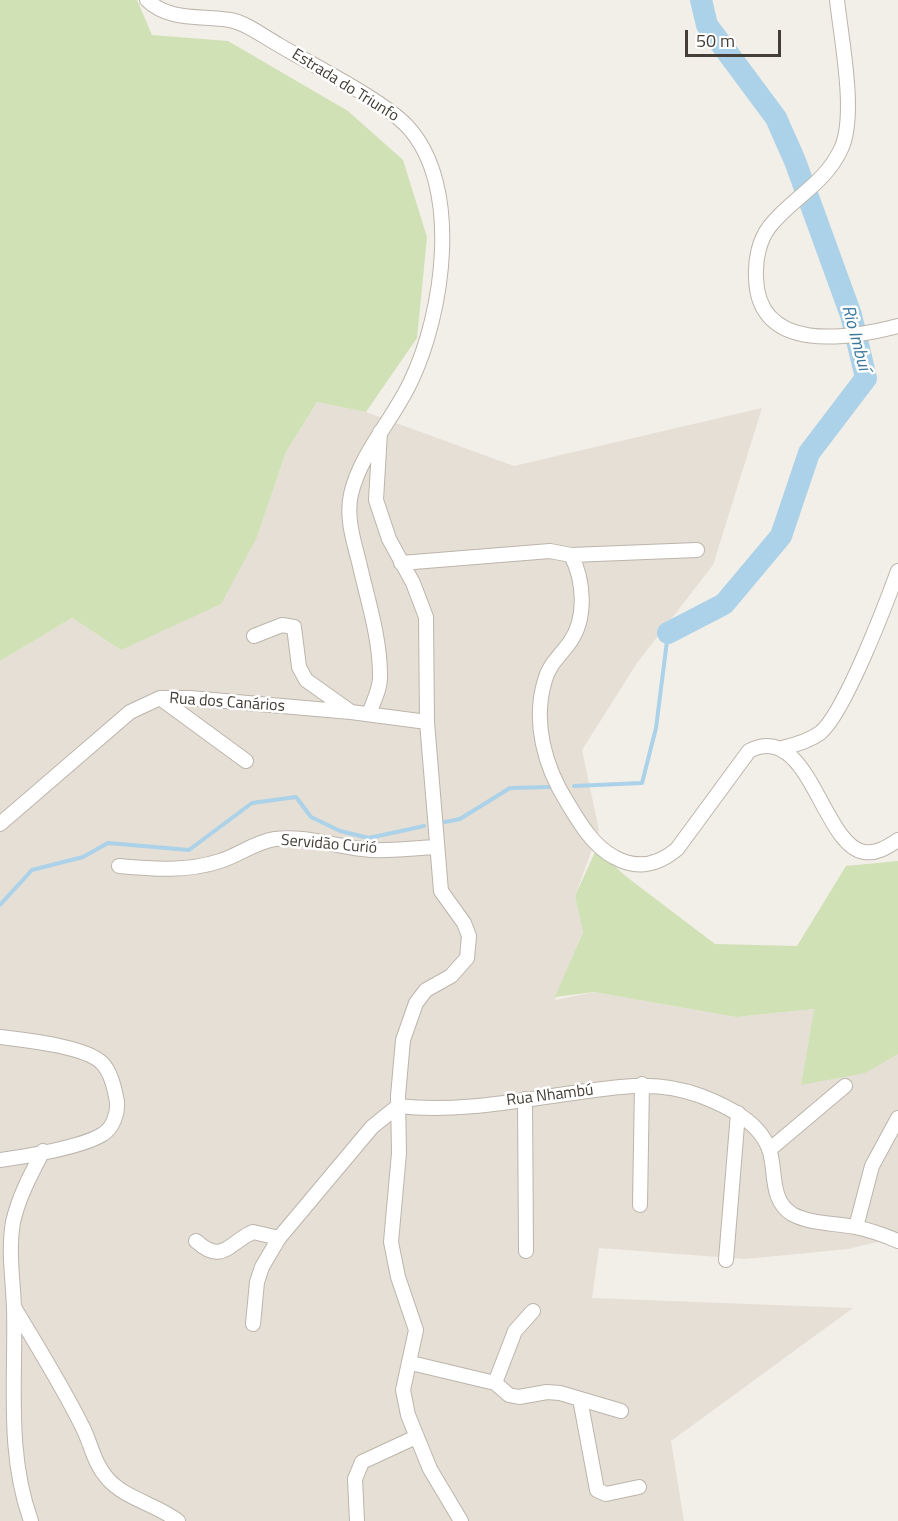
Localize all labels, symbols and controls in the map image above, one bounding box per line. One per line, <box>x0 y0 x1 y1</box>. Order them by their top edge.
scale bar <box>688 18 784 56</box>
text: 50 m <box>696 27 735 54</box>
street label: Estrada do Triunfo <box>288 45 402 127</box>
water label: Rio Imbuí <box>836 303 874 373</box>
street label: Rua dos Canários <box>168 689 286 717</box>
street label: Servidão Curió <box>280 831 378 859</box>
street label: Rua Nhambú <box>505 1081 595 1111</box>

